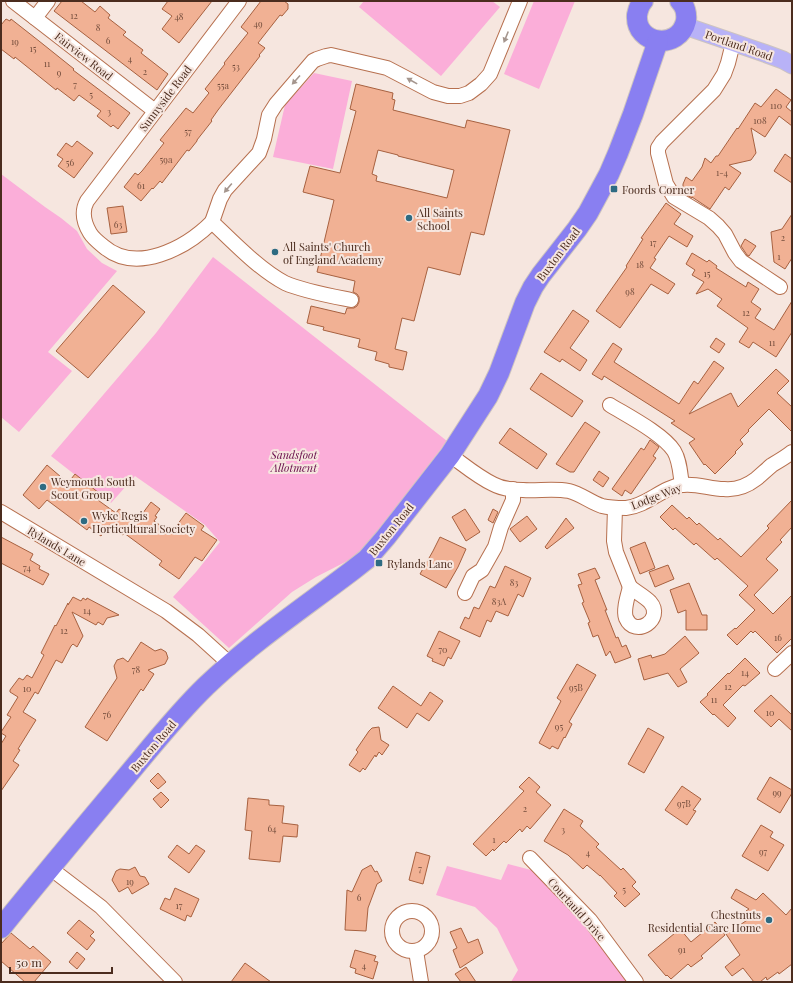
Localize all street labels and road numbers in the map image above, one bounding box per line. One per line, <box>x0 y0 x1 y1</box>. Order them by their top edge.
street label: Portland Road <box>703 26 775 64</box>
street label: Fairview Road <box>52 29 117 84</box>
street label: Sunnyside Road <box>135 62 195 134</box>
street label: Buxton Road <box>533 224 583 284</box>
street label: Lodge Way <box>629 479 684 512</box>
street label: Buxton Road <box>365 499 417 558</box>
street label: Rylands Lane <box>25 523 89 570</box>
street label: Buxton Road <box>127 717 179 775</box>
street label: Courtauld Drive <box>545 874 610 944</box>

